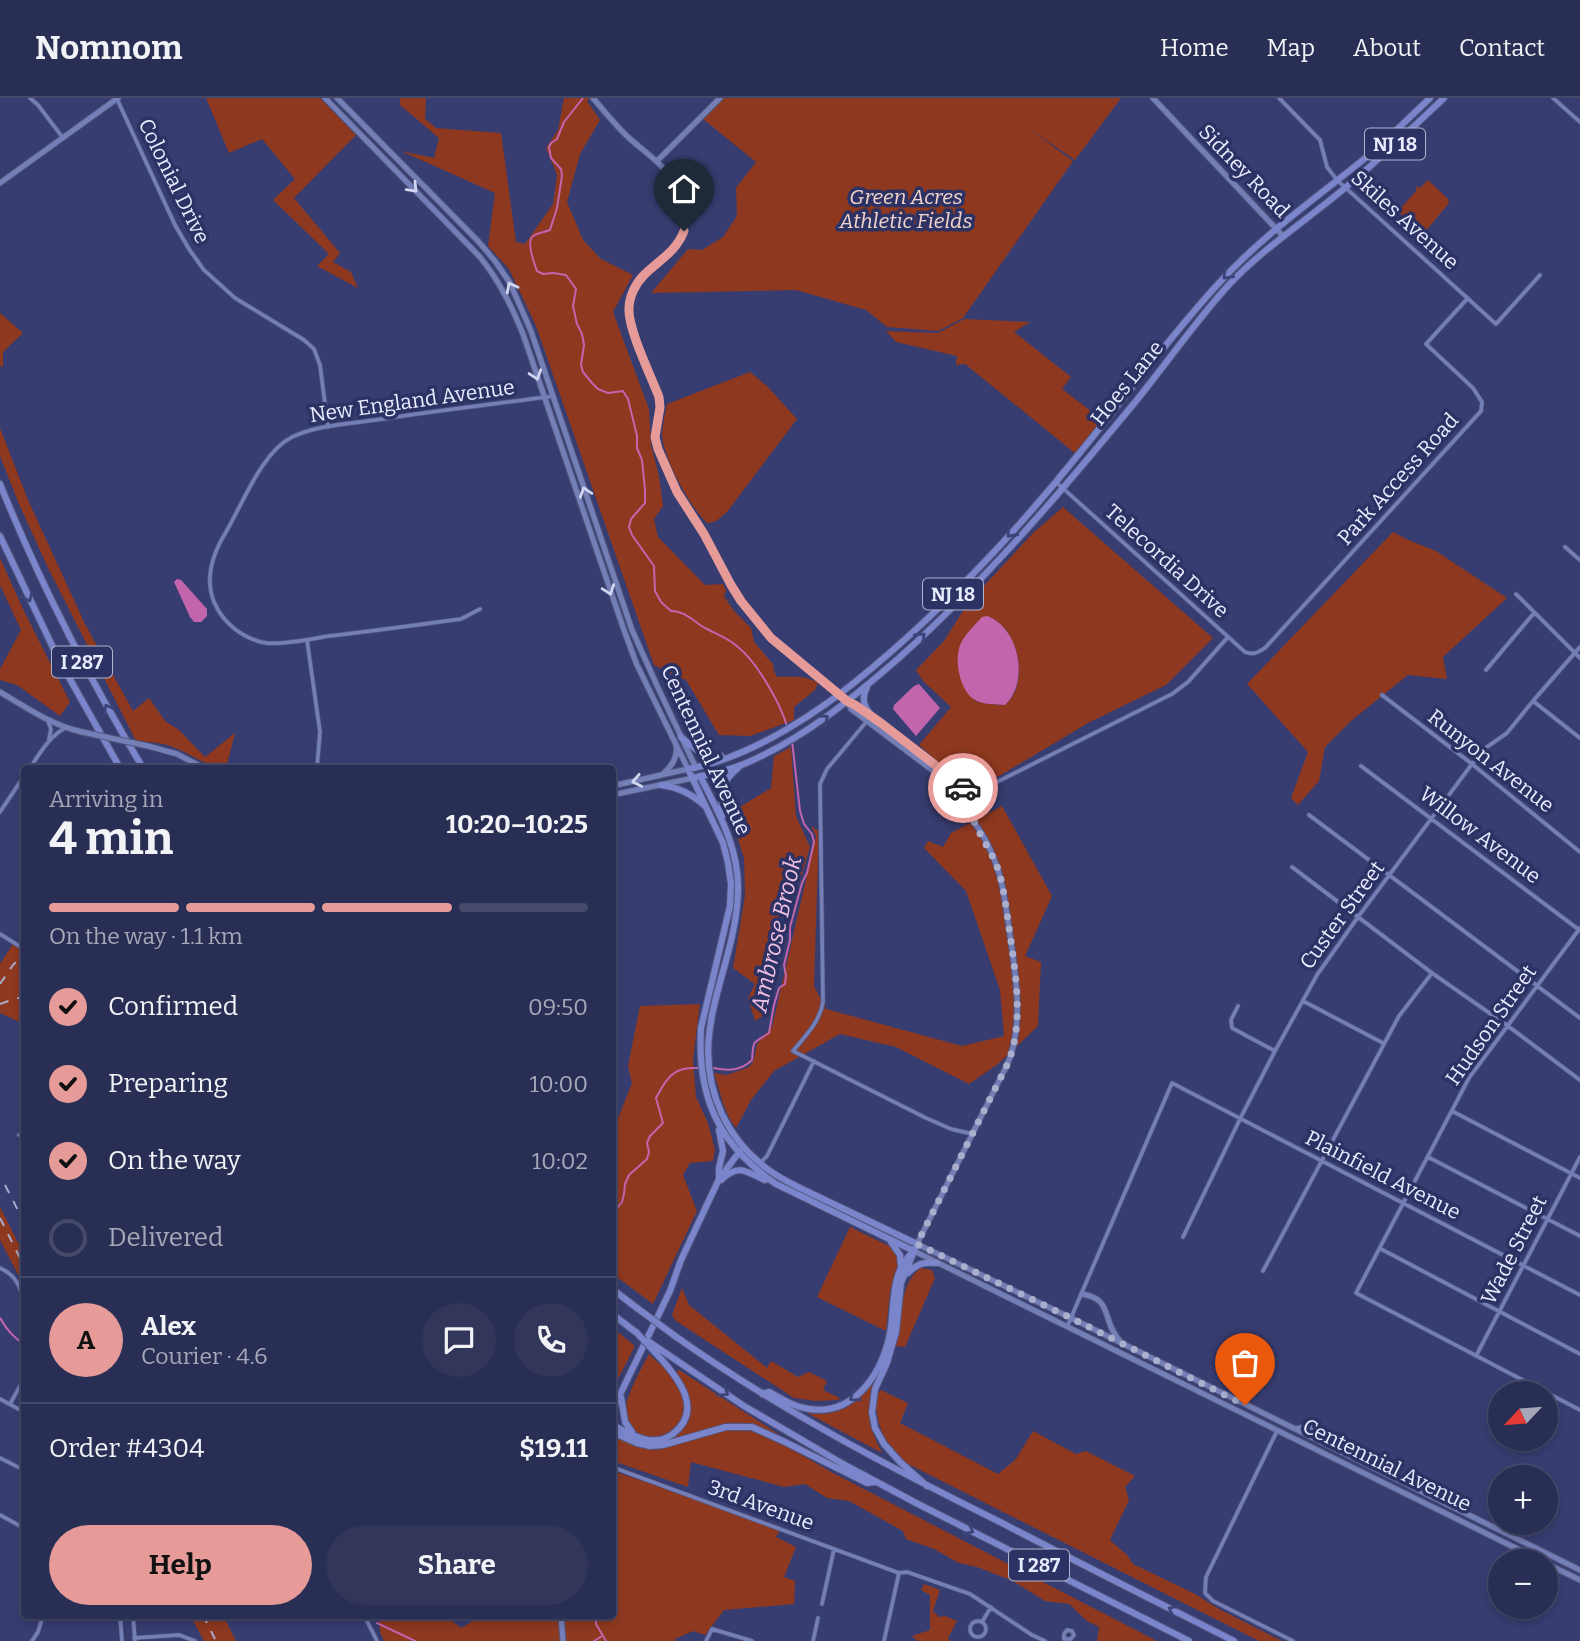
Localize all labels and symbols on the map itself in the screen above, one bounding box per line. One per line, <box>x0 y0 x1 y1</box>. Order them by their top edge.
street label: Colonial Drive <box>133 114 215 248</box>
street label: Sidney Road <box>1193 119 1295 223</box>
road number: NJ 18 <box>1365 128 1425 159</box>
pin <box>654 159 714 231</box>
street label: Skiles Avenue <box>1346 165 1464 275</box>
one-way arrow <box>405 180 418 193</box>
park label: Green Acres Athletic Fields <box>839 184 972 234</box>
one-way arrow <box>1222 267 1235 280</box>
one-way arrow <box>506 282 519 295</box>
street label: Hoes Lane <box>1085 335 1169 431</box>
one-way arrow <box>528 368 542 380</box>
street label: New England Avenue <box>308 374 516 428</box>
street label: Park Access Road <box>1332 408 1464 550</box>
one-way arrow <box>579 486 593 498</box>
street label: Telecordia Drive <box>1100 499 1234 623</box>
one-way arrow <box>1007 525 1020 538</box>
road number: NJ 18 <box>923 579 983 610</box>
one-way arrow <box>601 584 615 596</box>
one-way arrow <box>20 590 34 602</box>
one-way arrow <box>913 633 926 645</box>
road number: I 287 <box>52 646 112 678</box>
street label: Centennial Avenue <box>655 661 757 839</box>
one-way arrow <box>103 704 116 717</box>
street label: Runyon Avenue <box>1423 704 1559 818</box>
one-way arrow <box>816 715 829 727</box>
courier <box>928 753 998 823</box>
one-way arrow <box>631 772 643 787</box>
street label: Willow Avenue <box>1414 781 1546 889</box>
water label: Ambrose Brook <box>744 853 808 1016</box>
street label: Custer Street <box>1294 855 1390 974</box>
street label: Hudson Street <box>1440 959 1542 1090</box>
street label: Plainfield Avenue <box>1301 1125 1465 1225</box>
street label: Wade Street <box>1475 1191 1553 1309</box>
pin <box>1215 1333 1275 1405</box>
north arrow <box>1488 1381 1558 1451</box>
one-way arrow <box>716 1384 729 1397</box>
one-way arrow <box>849 1389 862 1402</box>
street label: Centennial Avenue <box>1298 1413 1476 1517</box>
street label: 3rd Avenue <box>704 1474 818 1536</box>
one-way arrow <box>962 1521 974 1535</box>
road number: I 287 <box>1009 1550 1069 1581</box>
one-way arrow <box>1168 1605 1180 1619</box>

